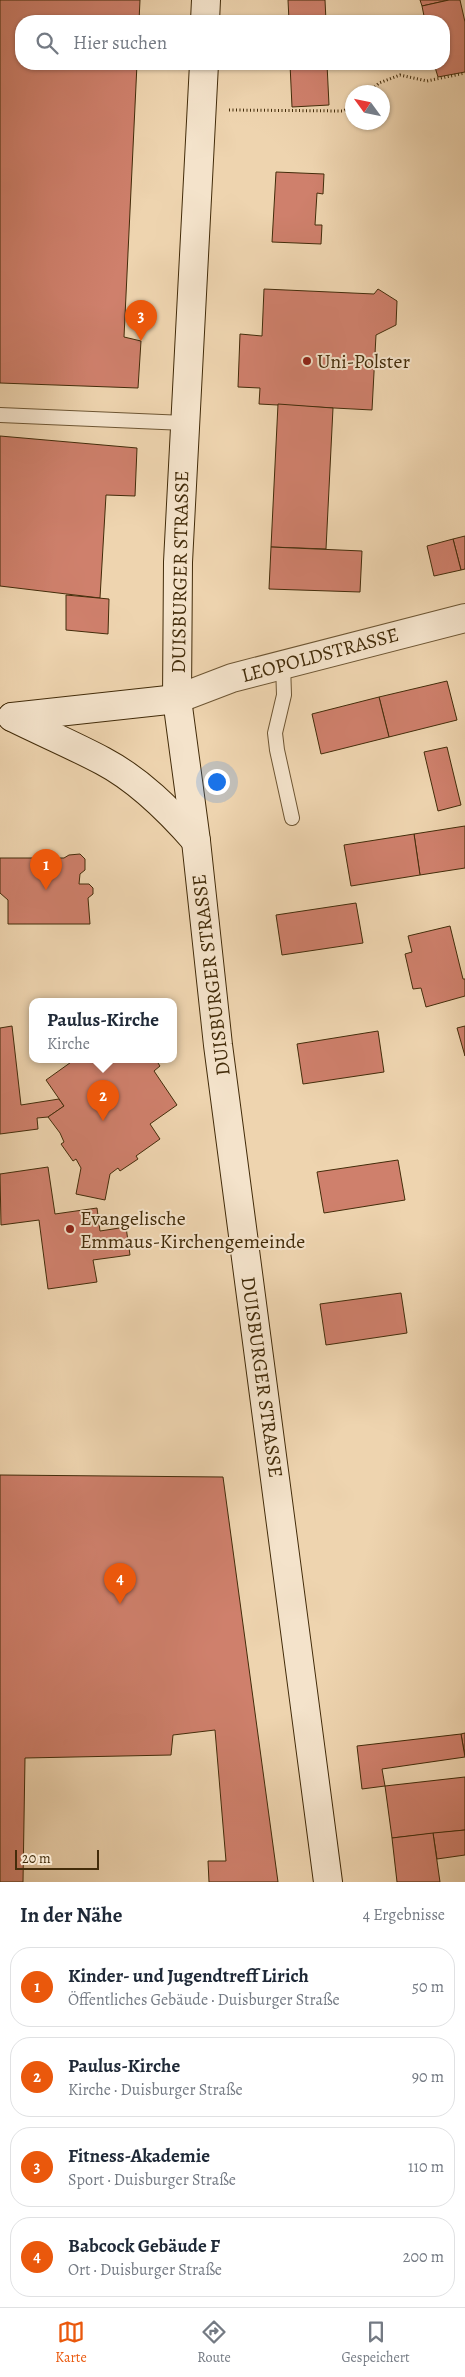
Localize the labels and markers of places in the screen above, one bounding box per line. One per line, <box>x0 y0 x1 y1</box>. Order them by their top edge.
pin: 3 <box>125 300 157 341</box>
place label: Uni-Polster <box>317 348 410 375</box>
marker: Uni-Polster <box>301 355 313 367</box>
pin: 1 <box>30 849 62 890</box>
pin: 2 <box>87 1080 119 1121</box>
place label: Evangelische Emmaus-Kirchengemeinde <box>80 1205 305 1255</box>
marker: Evangelische Emmaus-Kirchengemeinde <box>64 1223 76 1235</box>
pin: 4 <box>104 1563 136 1604</box>

